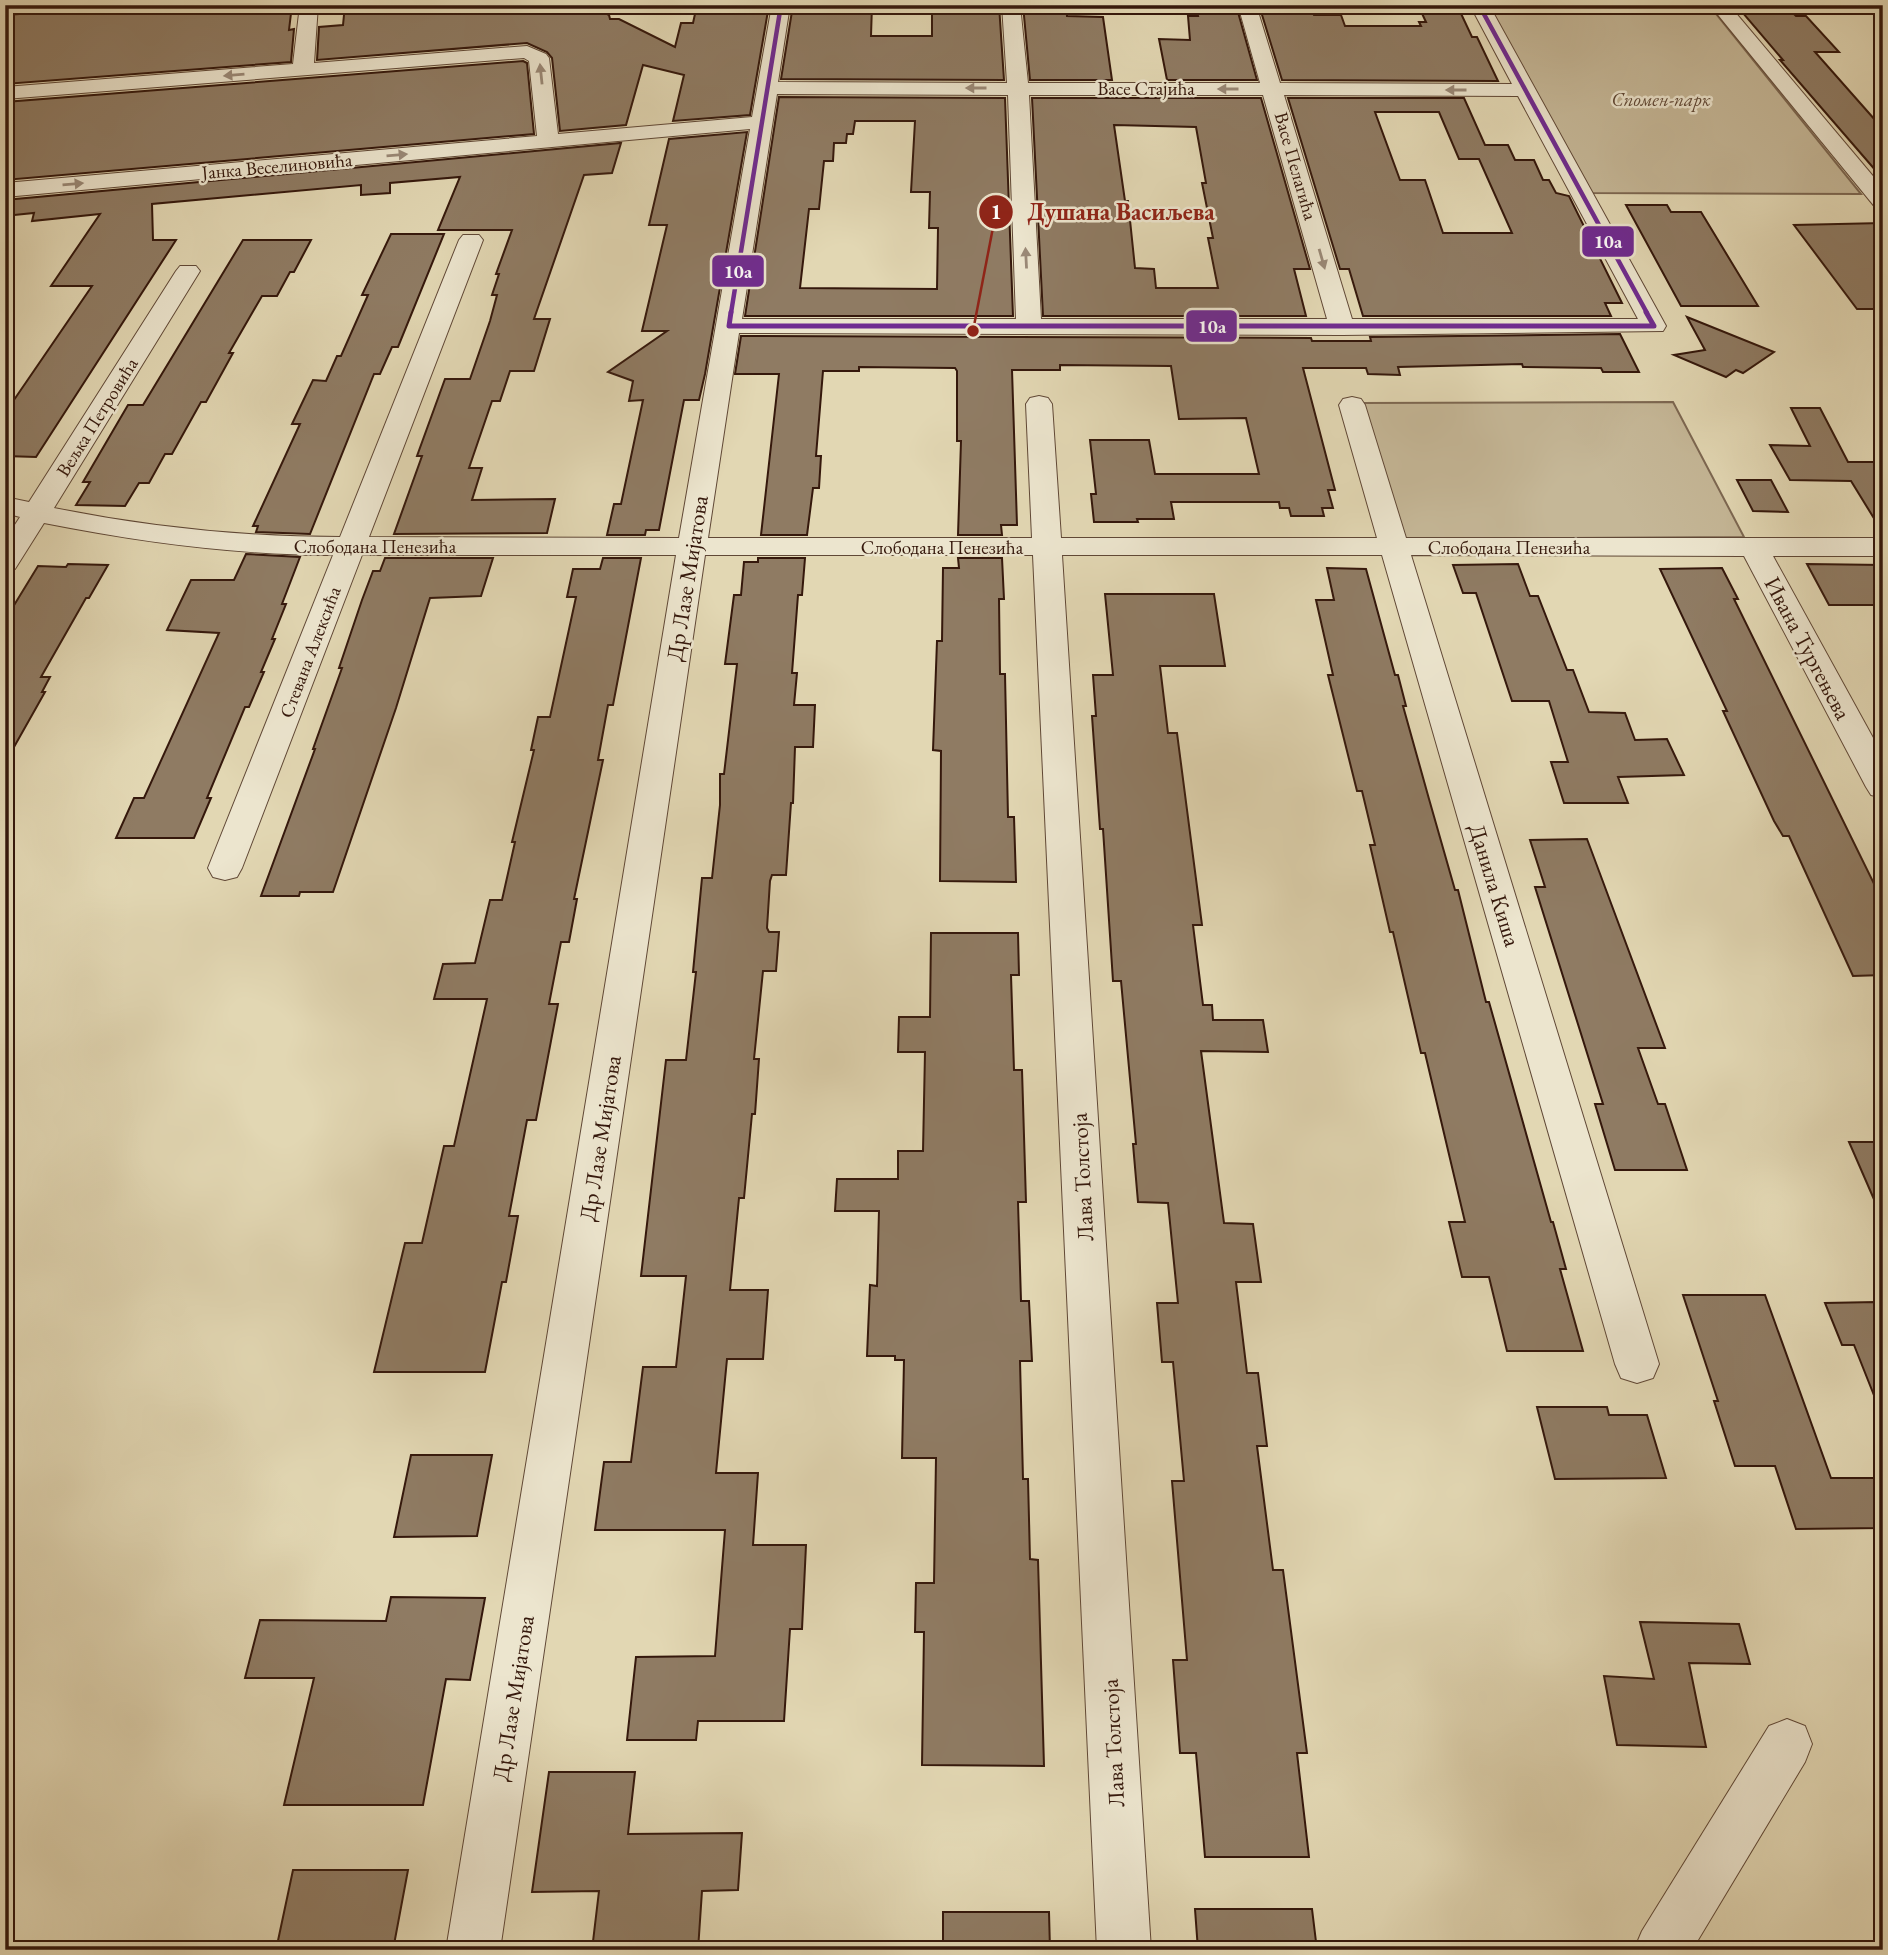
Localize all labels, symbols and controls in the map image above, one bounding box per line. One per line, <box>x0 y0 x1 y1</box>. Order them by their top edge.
one-way arrow <box>535 62 546 84</box>
one-way arrow <box>223 70 245 81</box>
street label: Васе Стајића <box>1097 76 1195 101</box>
one-way arrow <box>965 82 987 94</box>
one-way arrow <box>1217 83 1239 95</box>
one-way arrow <box>1444 84 1466 96</box>
park label: Спомен-парк <box>1611 87 1712 112</box>
street label: Васе Пелагића <box>1269 109 1323 223</box>
street label: Јанка Веселиновића <box>199 147 354 185</box>
one-way arrow <box>387 149 409 160</box>
one-way arrow <box>62 178 84 189</box>
callout: Душана Васиљева <box>978 189 1229 234</box>
text: Душана Васиљева <box>1027 196 1215 228</box>
text: 1 <box>990 198 1002 225</box>
line badge: 10а <box>1581 225 1635 258</box>
text: 10а <box>1594 229 1623 254</box>
one-way arrow <box>1021 247 1032 269</box>
one-way arrow <box>1318 248 1328 269</box>
line badge: 10а <box>711 254 765 288</box>
text: 10а <box>724 259 753 284</box>
line badge: 10а <box>1185 309 1238 343</box>
text: 10а <box>1198 314 1227 339</box>
street label: Вељка Петровића <box>50 352 144 481</box>
street label: Др Лазе Мијатова <box>659 492 715 663</box>
street label: Слободана Пенезића <box>294 534 457 559</box>
street label: Слободана Пенезића <box>861 535 1024 560</box>
street label: Слободана Пенезића <box>1428 535 1591 560</box>
street label: Ивана Тургењева <box>1758 571 1859 726</box>
street label: Стевана Алексића <box>273 582 347 721</box>
street label: Данила Киша <box>1462 820 1528 951</box>
street label: Др Лазе Мијатова <box>572 1052 628 1223</box>
street label: Лава Толстоја <box>1064 1111 1100 1242</box>
street label: Др Лазе Мијатова <box>485 1612 541 1783</box>
street label: Лава Толстоја <box>1095 1677 1131 1808</box>

